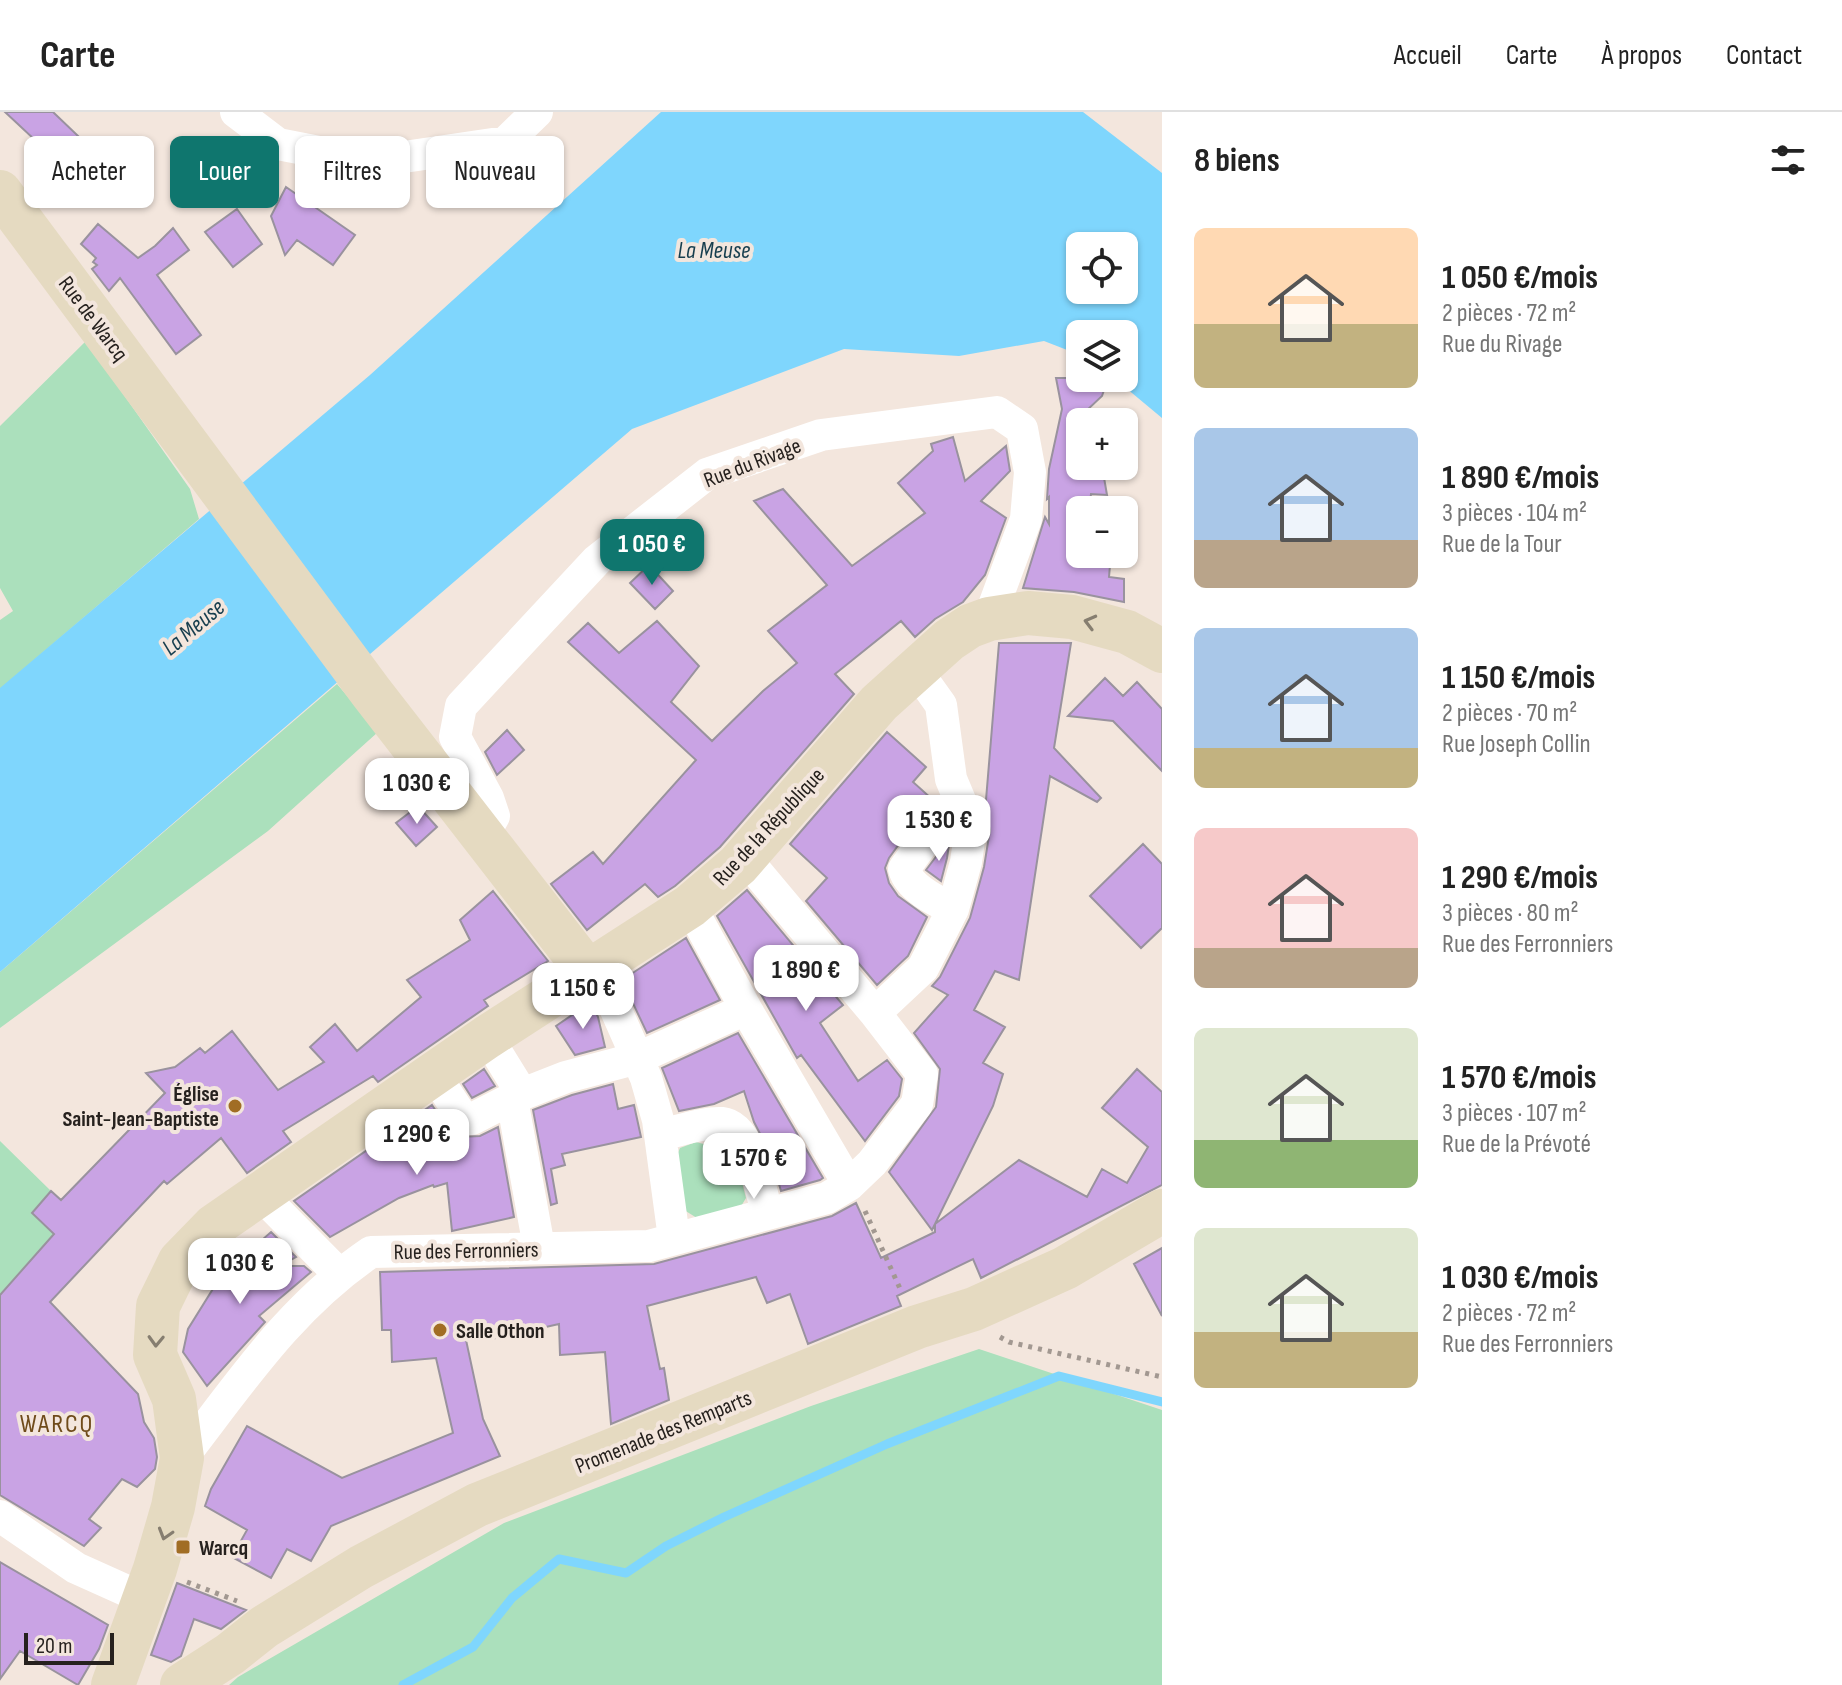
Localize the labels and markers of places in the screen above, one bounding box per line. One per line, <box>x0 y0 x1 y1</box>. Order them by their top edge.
pin: 1 050 € <box>578 519 726 587</box>
pin: 1 030 € <box>343 758 491 826</box>
pin: 1 530 € <box>865 795 1013 863</box>
pin: 1 890 € <box>732 945 880 1013</box>
pin: 1 150 € <box>509 963 657 1031</box>
place label: Église Saint-Jean-Baptiste <box>62 1081 219 1133</box>
marker: Église Saint-Jean-Baptiste <box>226 1097 244 1115</box>
pin: 1 290 € <box>343 1109 491 1177</box>
pin: 1 570 € <box>680 1133 828 1201</box>
pin: 1 030 € <box>166 1238 314 1306</box>
place label: Salle Othon <box>456 1318 545 1345</box>
marker: Salle Othon <box>431 1321 449 1339</box>
place label: Warcq <box>199 1535 248 1562</box>
marker: Warcq <box>174 1538 192 1556</box>

